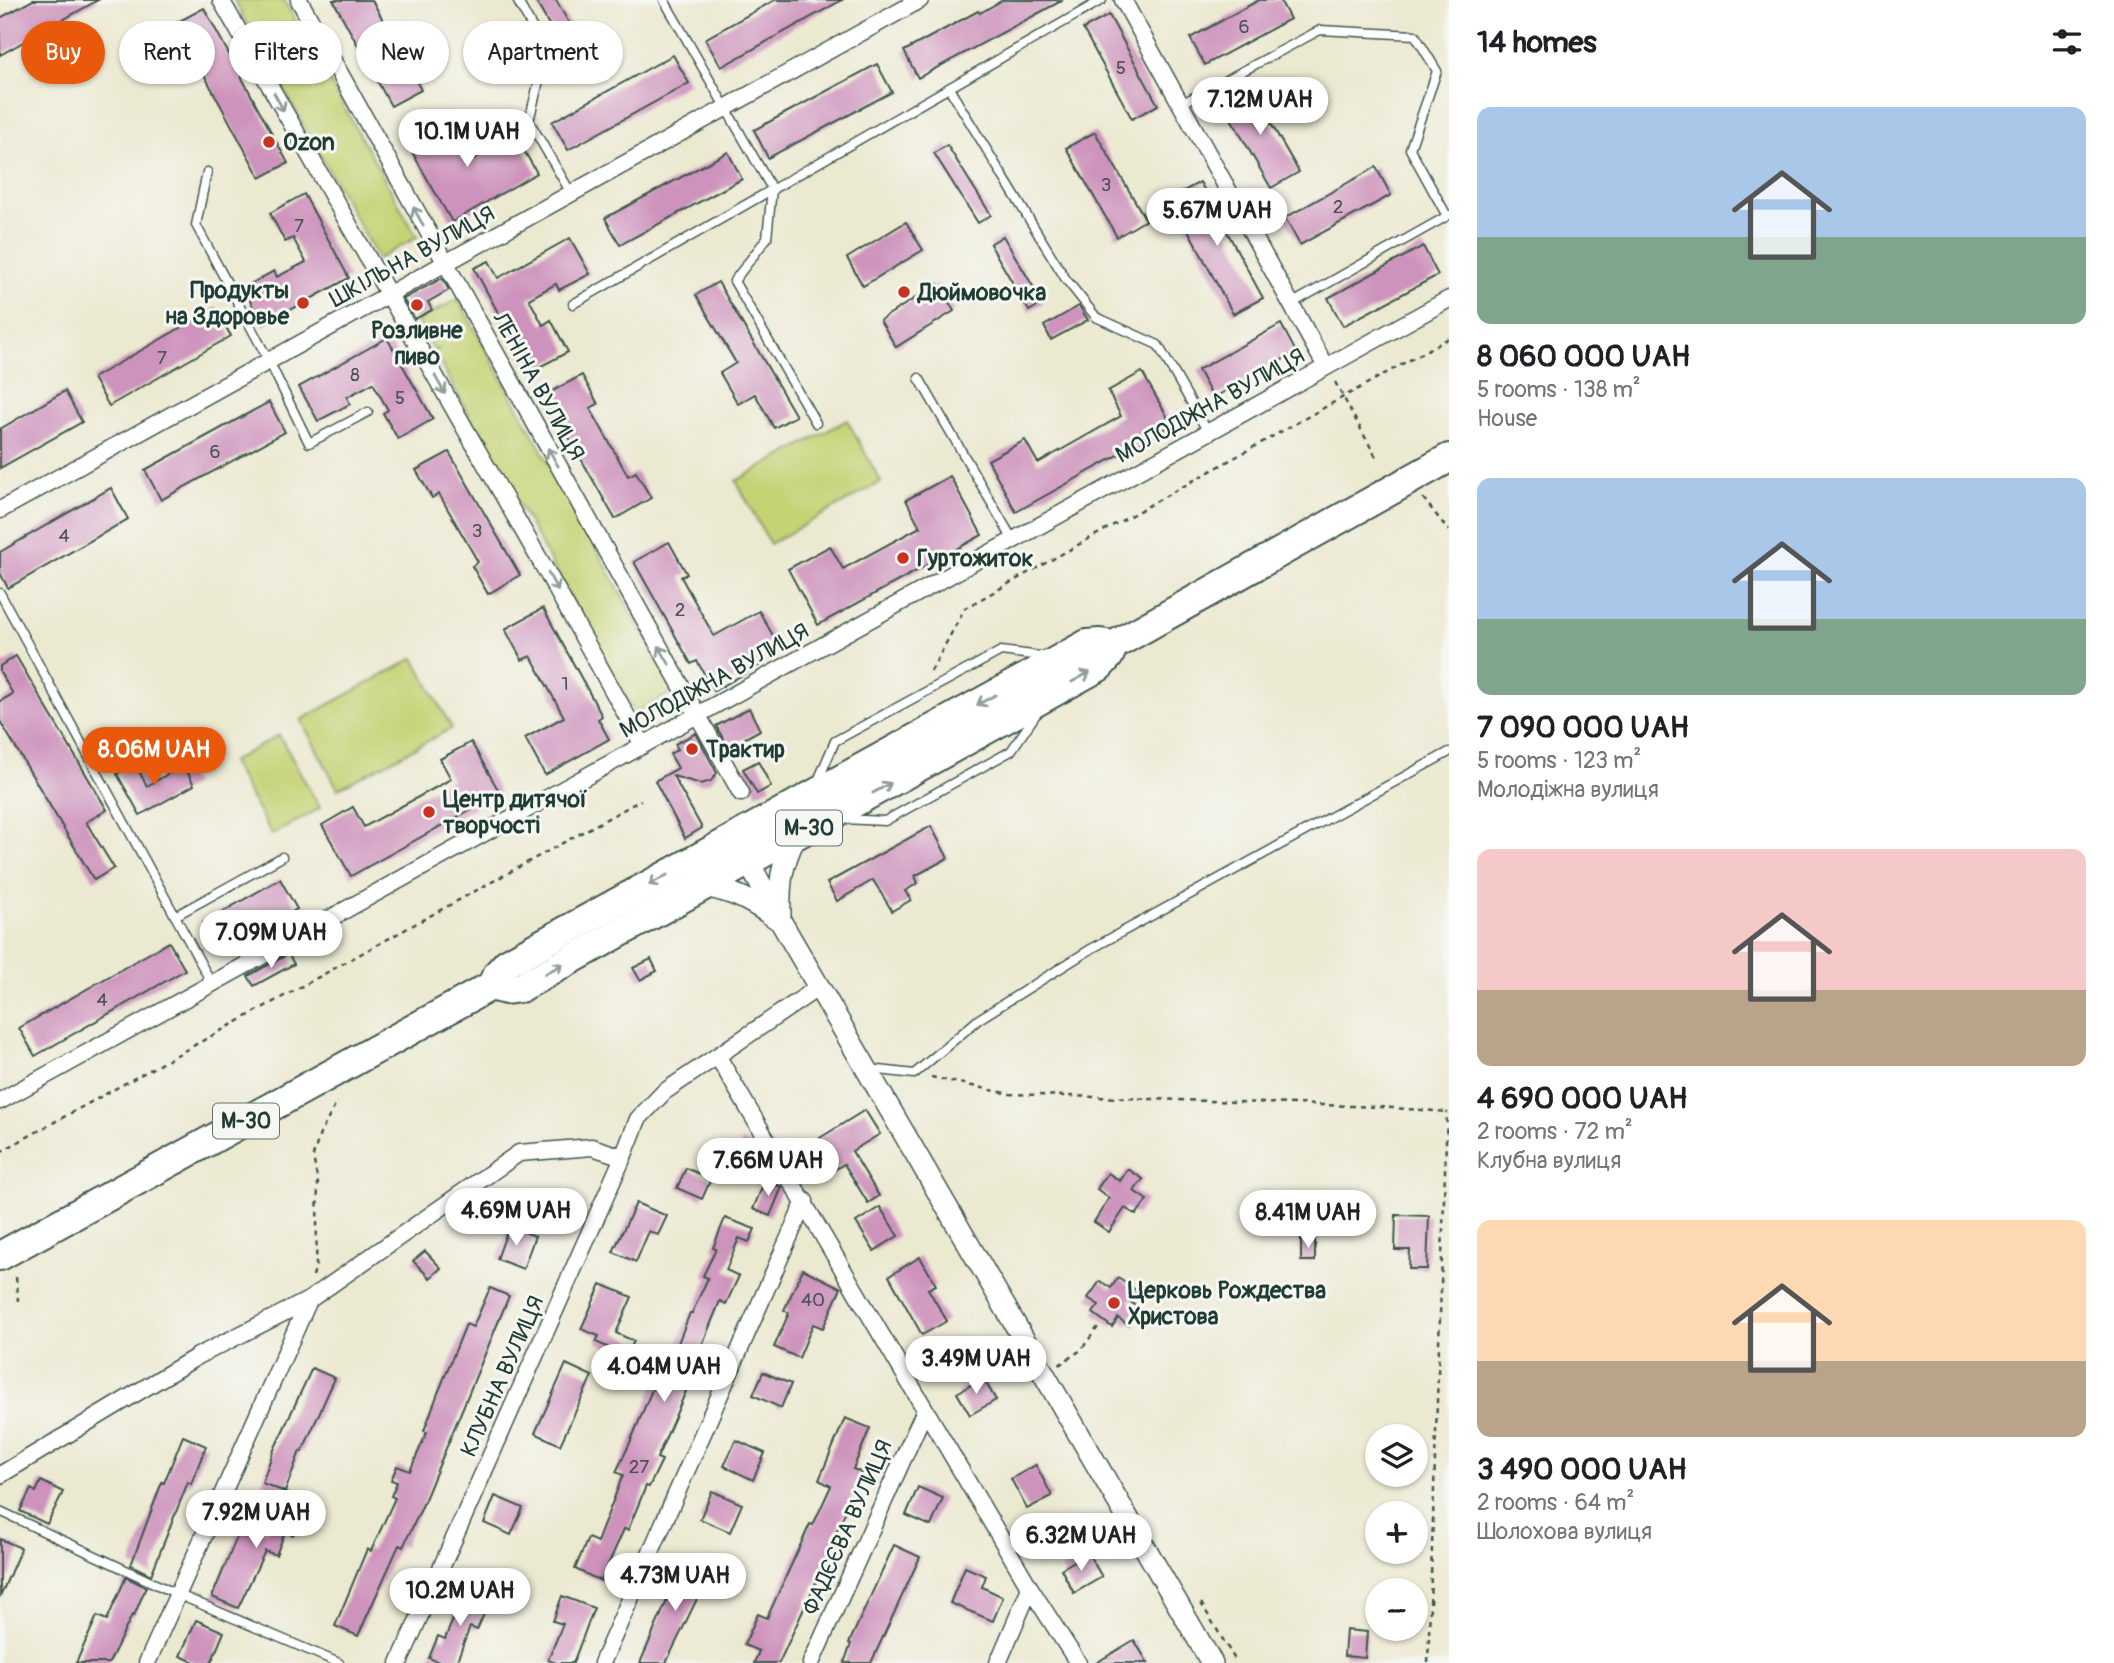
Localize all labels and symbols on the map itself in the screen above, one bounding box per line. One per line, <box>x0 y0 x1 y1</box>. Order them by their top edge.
house number: 6 <box>1238 15 1250 39</box>
house number: 5 <box>1116 56 1126 80</box>
pin: 7.12M UAH <box>1180 78 1340 137</box>
one-way arrow <box>273 91 286 112</box>
pin: 10.1M UAH <box>387 110 547 169</box>
place label: Ozon <box>283 128 335 157</box>
marker: Ozon <box>261 134 277 150</box>
house number: 3 <box>1101 173 1111 197</box>
pin: 5.67M UAH <box>1137 188 1297 248</box>
house number: 2 <box>1333 195 1343 219</box>
street label: ШКІЛЬНА ВУЛИЦЯ <box>324 199 500 314</box>
one-way arrow <box>411 206 425 226</box>
house number: 7 <box>294 214 304 238</box>
place label: Продукты на Здоровье <box>165 276 290 331</box>
place label: Дюймовочка <box>916 278 1046 307</box>
marker: Дюймовочка <box>896 284 912 300</box>
marker: Продукты на Здоровье <box>295 295 311 311</box>
marker: Розливне пиво <box>409 297 425 313</box>
street label: ЛЕНІНА ВУЛИЦЯ <box>485 306 591 466</box>
place label: Розливне пиво <box>371 316 463 371</box>
street label: МОЛОДІЖНА ВУЛИЦЯ <box>1110 341 1310 470</box>
house number: 7 <box>157 346 167 370</box>
house number: 8 <box>350 363 360 387</box>
one-way arrow <box>434 374 447 395</box>
house number: 5 <box>395 386 405 410</box>
house number: 6 <box>209 440 221 464</box>
one-way arrow <box>546 447 559 468</box>
house number: 3 <box>472 519 482 543</box>
house number: 4 <box>58 524 70 548</box>
place label: Гуртожиток <box>917 544 1033 573</box>
marker: Гуртожиток <box>895 550 911 566</box>
one-way arrow <box>546 572 560 592</box>
house number: 2 <box>675 598 685 622</box>
street label: МОЛОДІЖНА ВУЛИЦЯ <box>614 616 814 745</box>
one-way arrow <box>657 646 671 666</box>
one-way arrow <box>1070 670 1090 684</box>
house number: 1 <box>561 672 569 696</box>
one-way arrow <box>977 693 997 707</box>
pin: 8.06M UAH <box>74 728 234 787</box>
place label: Трактир <box>705 735 785 764</box>
marker: Трактир <box>684 741 700 757</box>
one-way arrow <box>871 781 892 794</box>
place label: Центр дитячої творчості <box>443 785 588 840</box>
marker: Центр дитячої творчості <box>421 804 437 820</box>
road number: М-30 <box>776 810 842 846</box>
one-way arrow <box>648 874 669 887</box>
pin: 7.09M UAH <box>191 911 351 970</box>
one-way arrow <box>543 962 564 975</box>
house number: 4 <box>96 988 108 1012</box>
road number: М-30 <box>213 1104 279 1138</box>
pin: 7.66M UAH <box>688 1138 848 1198</box>
pin: 4.69M UAH <box>436 1188 596 1248</box>
pin: 8.41M UAH <box>1228 1190 1388 1250</box>
place label: Церковь Рождества Христова <box>1128 1276 1326 1331</box>
house number: 40 <box>801 1288 825 1312</box>
street label: КЛУБНА ВУЛИЦЯ <box>454 1291 551 1461</box>
marker: Церковь Рождества Христова <box>1106 1295 1122 1311</box>
pin: 3.49M UAH <box>896 1336 1056 1396</box>
pin: 4.04M UAH <box>584 1344 744 1404</box>
street label: ФАДЄЄВА ВУЛИЦЯ <box>796 1435 899 1619</box>
house number: 27 <box>629 1455 649 1479</box>
pin: 7.92M UAH <box>176 1490 336 1550</box>
pin: 6.32M UAH <box>1001 1514 1161 1573</box>
pin: 4.73M UAH <box>595 1554 755 1613</box>
pin: 10.2M UAH <box>380 1568 540 1628</box>

